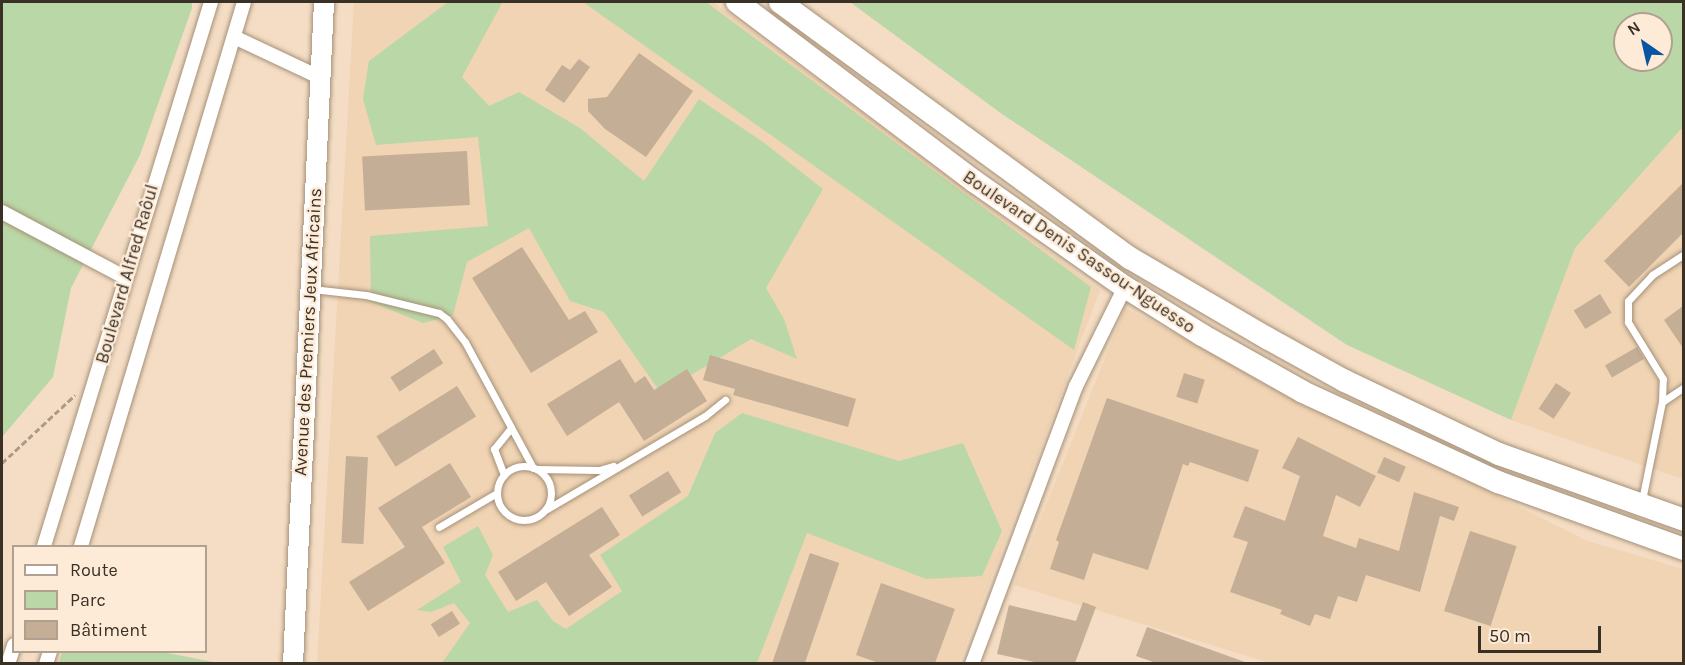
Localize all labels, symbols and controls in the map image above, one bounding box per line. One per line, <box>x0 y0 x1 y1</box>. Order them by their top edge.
north arrow <box>1613 12 1673 72</box>
text: N <box>1624 17 1644 39</box>
street label: Boulevard Denis Sassou-Nguesso <box>959 166 1199 338</box>
street label: Boulevard Alfred Raôul <box>91 182 163 366</box>
street label: Avenue des Premiers Jeux Africains <box>290 187 326 477</box>
legend <box>12 545 207 653</box>
text: Route <box>70 559 118 581</box>
text: Parc <box>70 589 106 611</box>
scale bar <box>1481 614 1604 652</box>
text: Bâtiment <box>70 619 147 641</box>
text: 50 m <box>1489 625 1531 647</box>

